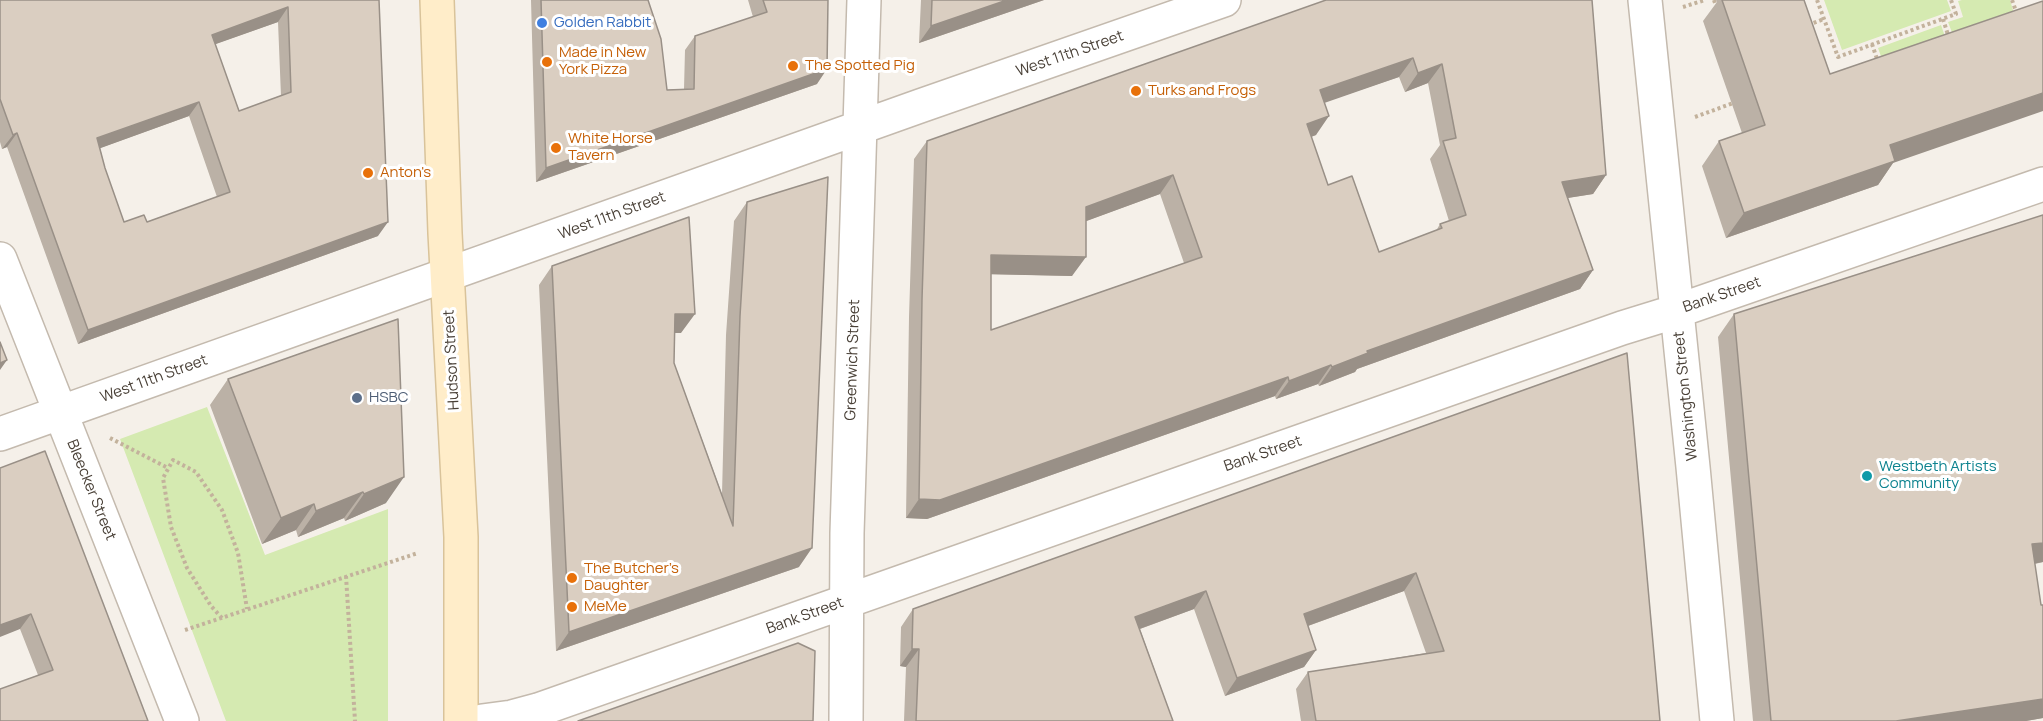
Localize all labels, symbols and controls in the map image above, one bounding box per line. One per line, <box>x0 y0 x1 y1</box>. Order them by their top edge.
place label: Golden Rabbit <box>554 14 651 32</box>
marker: Golden Rabbit <box>535 16 549 30</box>
street label: West 11th Street <box>1014 27 1126 81</box>
place label: Made in New York Pizza <box>559 44 646 79</box>
marker: Made in New York Pizza <box>540 55 554 69</box>
place label: The Spotted Pig <box>805 57 915 75</box>
marker: The Spotted Pig <box>786 59 800 73</box>
place label: Turks and Frogs <box>1148 82 1256 100</box>
marker: Turks and Frogs <box>1129 84 1143 98</box>
place label: White Horse Tavern <box>568 130 653 165</box>
marker: White Horse Tavern <box>549 141 563 155</box>
place label: Anton's <box>380 164 431 182</box>
marker: Anton's <box>361 166 375 180</box>
street label: West 11th Street <box>556 188 668 244</box>
street label: Bank Street <box>1681 273 1763 317</box>
street label: Greenwich Street <box>842 299 864 421</box>
street label: Hudson Street <box>440 309 464 411</box>
street label: Washington Street <box>1670 330 1702 462</box>
street label: West 11th Street <box>98 351 210 407</box>
place label: HSBC <box>369 389 408 407</box>
marker: HSBC <box>350 391 364 405</box>
street label: Bank Street <box>1222 432 1304 476</box>
street label: Bleecker Street <box>63 437 119 543</box>
place label: Westbeth Artists Community <box>1879 458 1997 493</box>
marker: Westbeth Artists Community <box>1860 469 1874 483</box>
place label: The Butcher’s Daughter <box>584 560 679 595</box>
marker: The Butcher’s Daughter <box>565 571 579 585</box>
street label: Bank Street <box>764 594 846 638</box>
place label: MeMe <box>584 598 627 616</box>
marker: MeMe <box>565 600 579 614</box>

